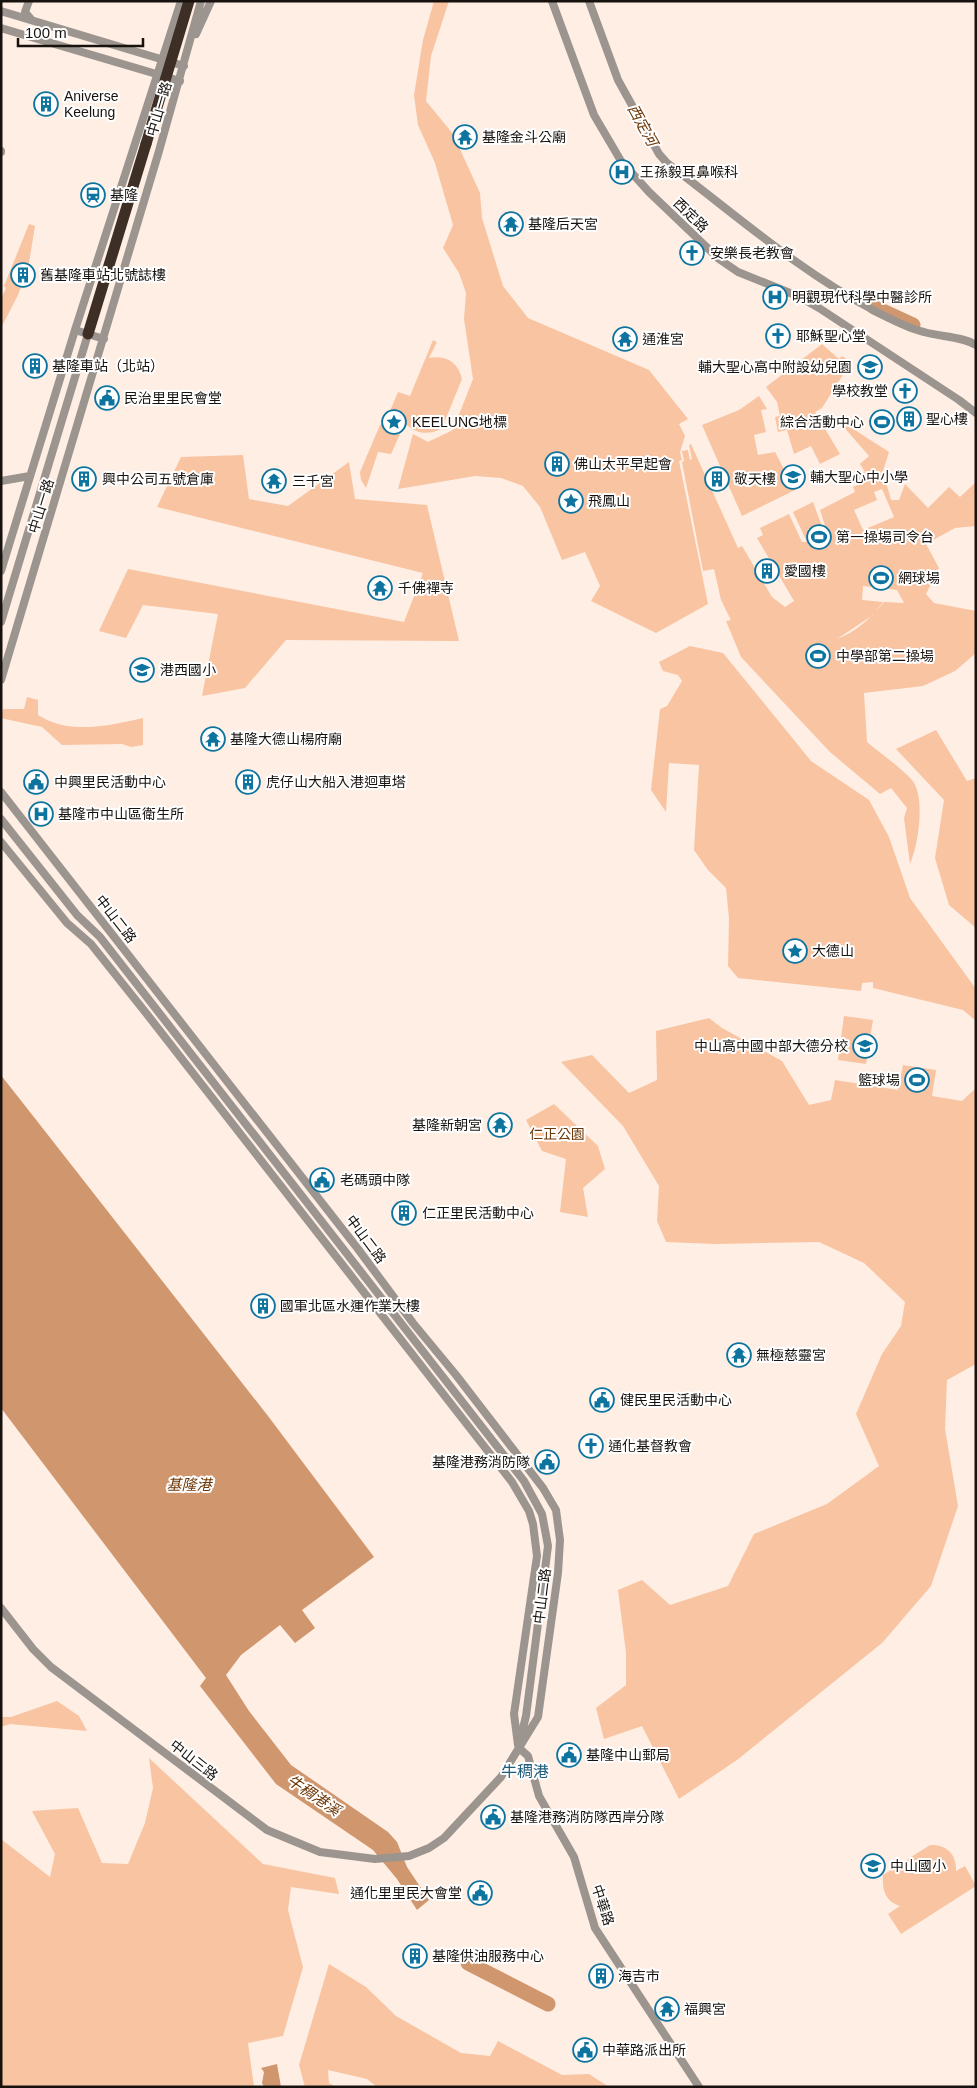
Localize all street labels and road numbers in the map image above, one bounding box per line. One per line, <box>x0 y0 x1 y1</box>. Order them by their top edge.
street label: 中山一路 <box>144 80 174 138</box>
street label: 西定路 <box>670 195 712 235</box>
street label: 中山一路 <box>25 477 57 535</box>
street label: 中山二路 <box>92 892 140 946</box>
street label: 中山二路 <box>343 1212 389 1266</box>
street label: 中山二路 <box>531 1567 553 1625</box>
street label: 中山三路 <box>167 1736 221 1784</box>
street label: 中華路 <box>589 1883 617 1927</box>

